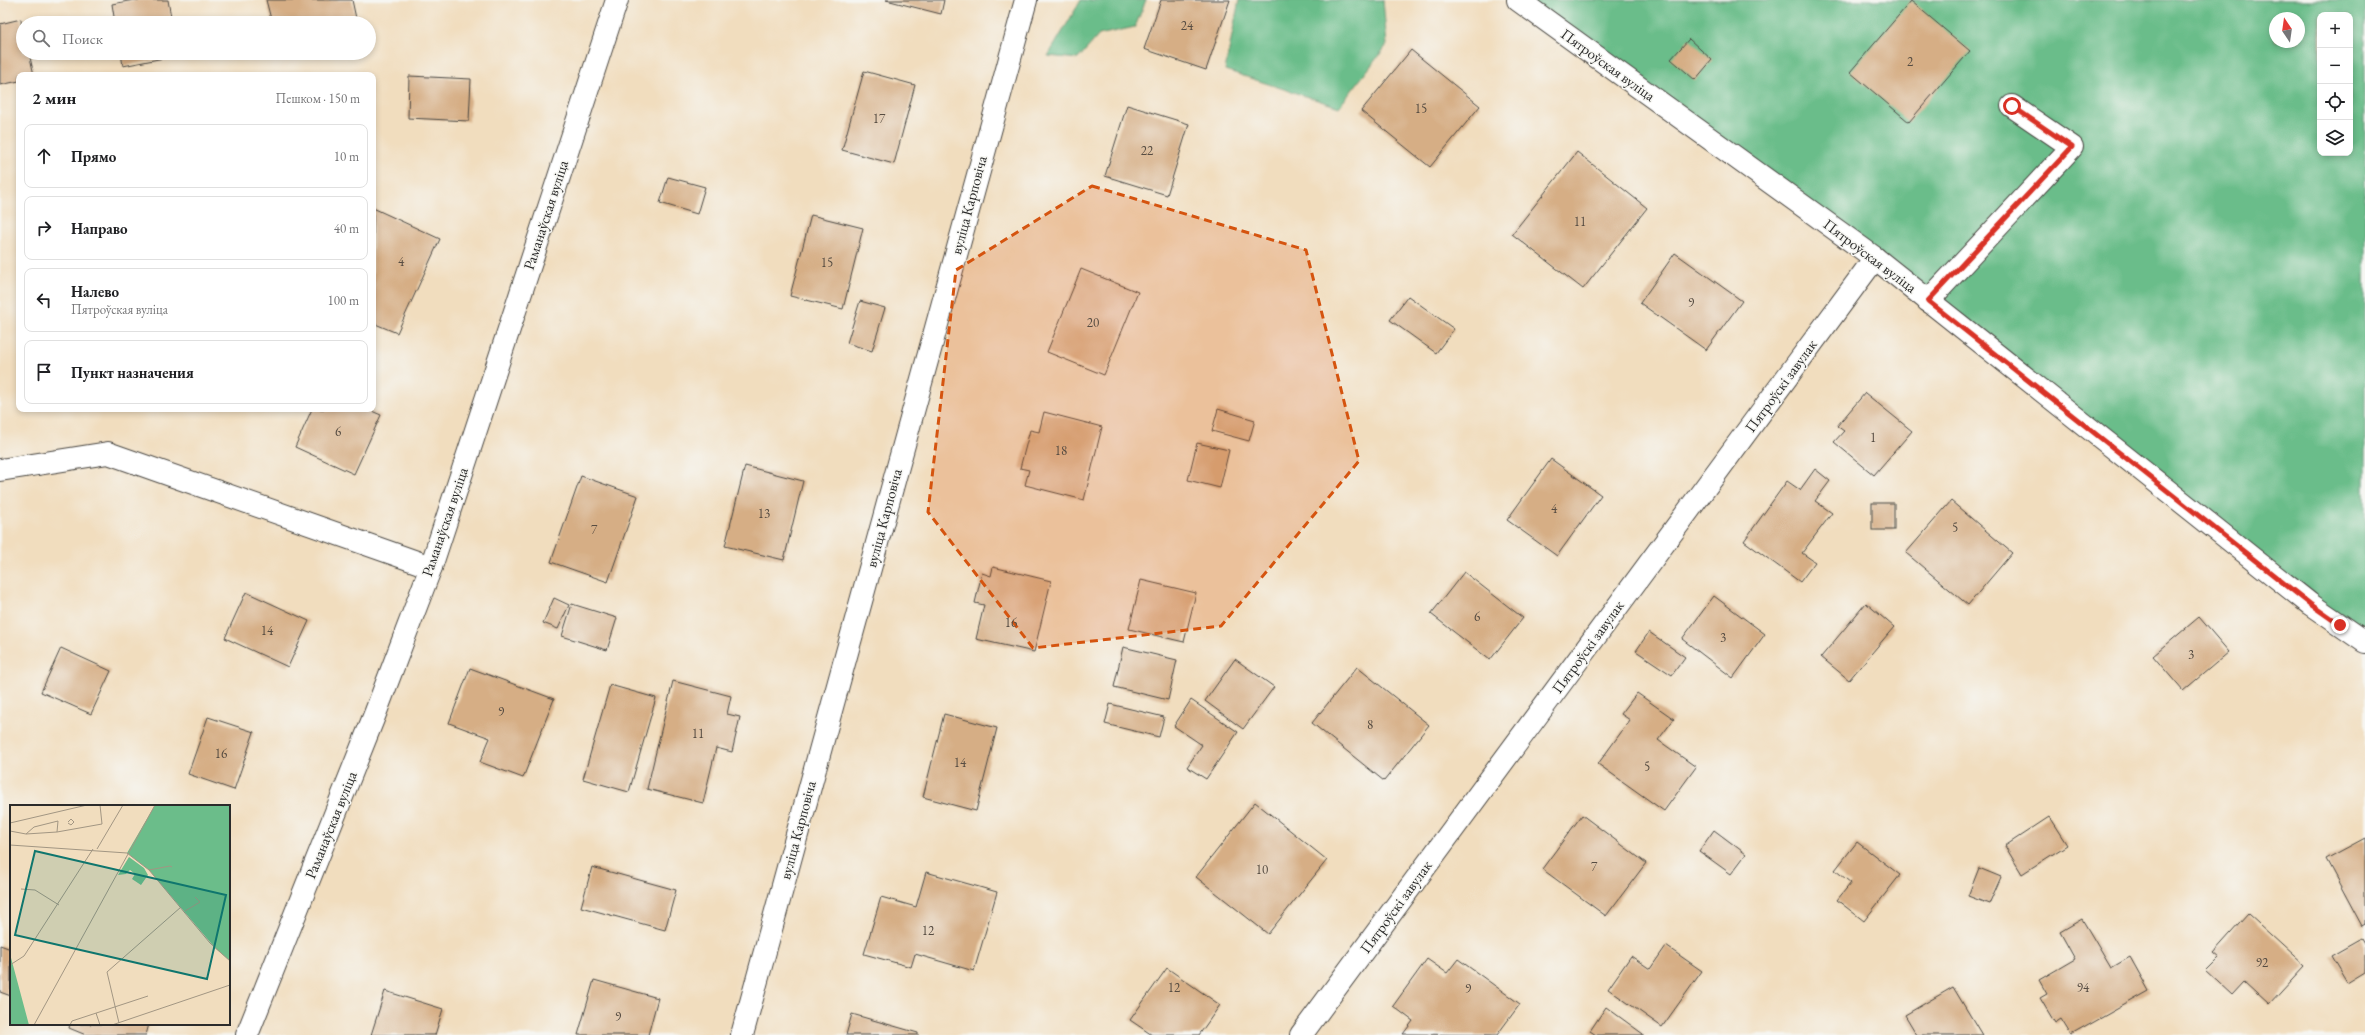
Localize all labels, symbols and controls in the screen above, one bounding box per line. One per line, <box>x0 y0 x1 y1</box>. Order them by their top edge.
north arrow <box>2269 12 2305 48</box>
map controls <box>2317 12 2353 156</box>
button: + <box>2317 12 2353 48</box>
search box <box>16 16 376 60</box>
house number: 24 <box>1181 17 1194 34</box>
street label: Пятроўская вуліца <box>1558 24 1659 105</box>
icon: search <box>30 27 52 49</box>
text: Поиск <box>62 29 103 48</box>
button: − <box>2317 48 2353 84</box>
house number: 2 <box>1907 53 1914 70</box>
button: locate <box>2317 84 2353 120</box>
text: 2 мин <box>32 87 76 109</box>
text: Пешком · 150 m <box>276 90 360 107</box>
route start <box>2003 97 2021 115</box>
house number: 15 <box>1415 100 1427 117</box>
house number: 17 <box>873 110 886 127</box>
button: layers <box>2317 120 2353 156</box>
house number: 22 <box>1141 142 1154 159</box>
icon: ahead <box>33 145 55 167</box>
text: Прямо <box>71 147 116 166</box>
text: 10 m <box>334 148 359 165</box>
street label: вуліца Карповіча <box>946 153 991 256</box>
street label: Раманаўская вуліца <box>519 158 572 272</box>
house number: 11 <box>1574 213 1586 230</box>
street label: Пятроўская вуліца <box>1820 214 1921 297</box>
icon: right <box>33 217 55 239</box>
text: Направо <box>71 219 128 238</box>
text: 40 m <box>334 220 359 237</box>
house number: 4 <box>398 253 405 270</box>
house number: 15 <box>821 254 833 271</box>
text: Налево <box>71 282 119 301</box>
icon: left <box>33 289 55 311</box>
text: 100 m <box>328 292 359 309</box>
house number: 9 <box>1688 294 1695 311</box>
text: Пятроўская вуліца <box>71 301 168 318</box>
house number: 20 <box>1087 314 1099 331</box>
street label: Пятроўскі завулак <box>1740 335 1821 436</box>
icon: arrive <box>33 361 55 383</box>
text: Пункт назначения <box>71 363 194 382</box>
house number: 6 <box>335 423 341 440</box>
house number: 1 <box>1870 429 1876 446</box>
house number: 18 <box>1055 442 1067 459</box>
street label: Раманаўская вуліца <box>417 465 472 579</box>
street label: вуліца Карповіча <box>861 466 906 569</box>
house number: 4 <box>1551 500 1558 517</box>
house number: 13 <box>758 505 770 522</box>
house number: 5 <box>1952 519 1958 536</box>
house number: 7 <box>591 521 598 538</box>
street label: Пятроўскі завулак <box>1547 596 1628 697</box>
house number: 6 <box>1474 608 1480 625</box>
house number: 16 <box>1005 614 1017 631</box>
route end <box>2331 616 2349 634</box>
house number: 14 <box>261 622 274 639</box>
house number: 3 <box>1720 629 1726 646</box>
house number: 3 <box>2188 646 2194 663</box>
house number: 9 <box>498 703 505 720</box>
house number: 8 <box>1367 716 1373 733</box>
house number: 11 <box>692 725 704 742</box>
house number: 16 <box>215 745 227 762</box>
house number: 14 <box>954 754 967 771</box>
house number: 5 <box>1644 758 1650 775</box>
street label: Раманаўская вуліца <box>300 768 361 881</box>
street label: вуліца Карповіча <box>775 778 820 881</box>
inset map <box>10 805 230 1025</box>
street label: Пятроўскі завулак <box>1355 856 1436 957</box>
house number: 7 <box>1591 858 1598 875</box>
house number: 10 <box>1256 861 1268 878</box>
house number: 12 <box>922 922 935 939</box>
house number: 92 <box>2256 954 2269 971</box>
house number: 12 <box>1168 979 1181 996</box>
house number: 94 <box>2077 979 2090 996</box>
house number: 9 <box>1465 980 1472 997</box>
house number: 9 <box>615 1008 622 1025</box>

